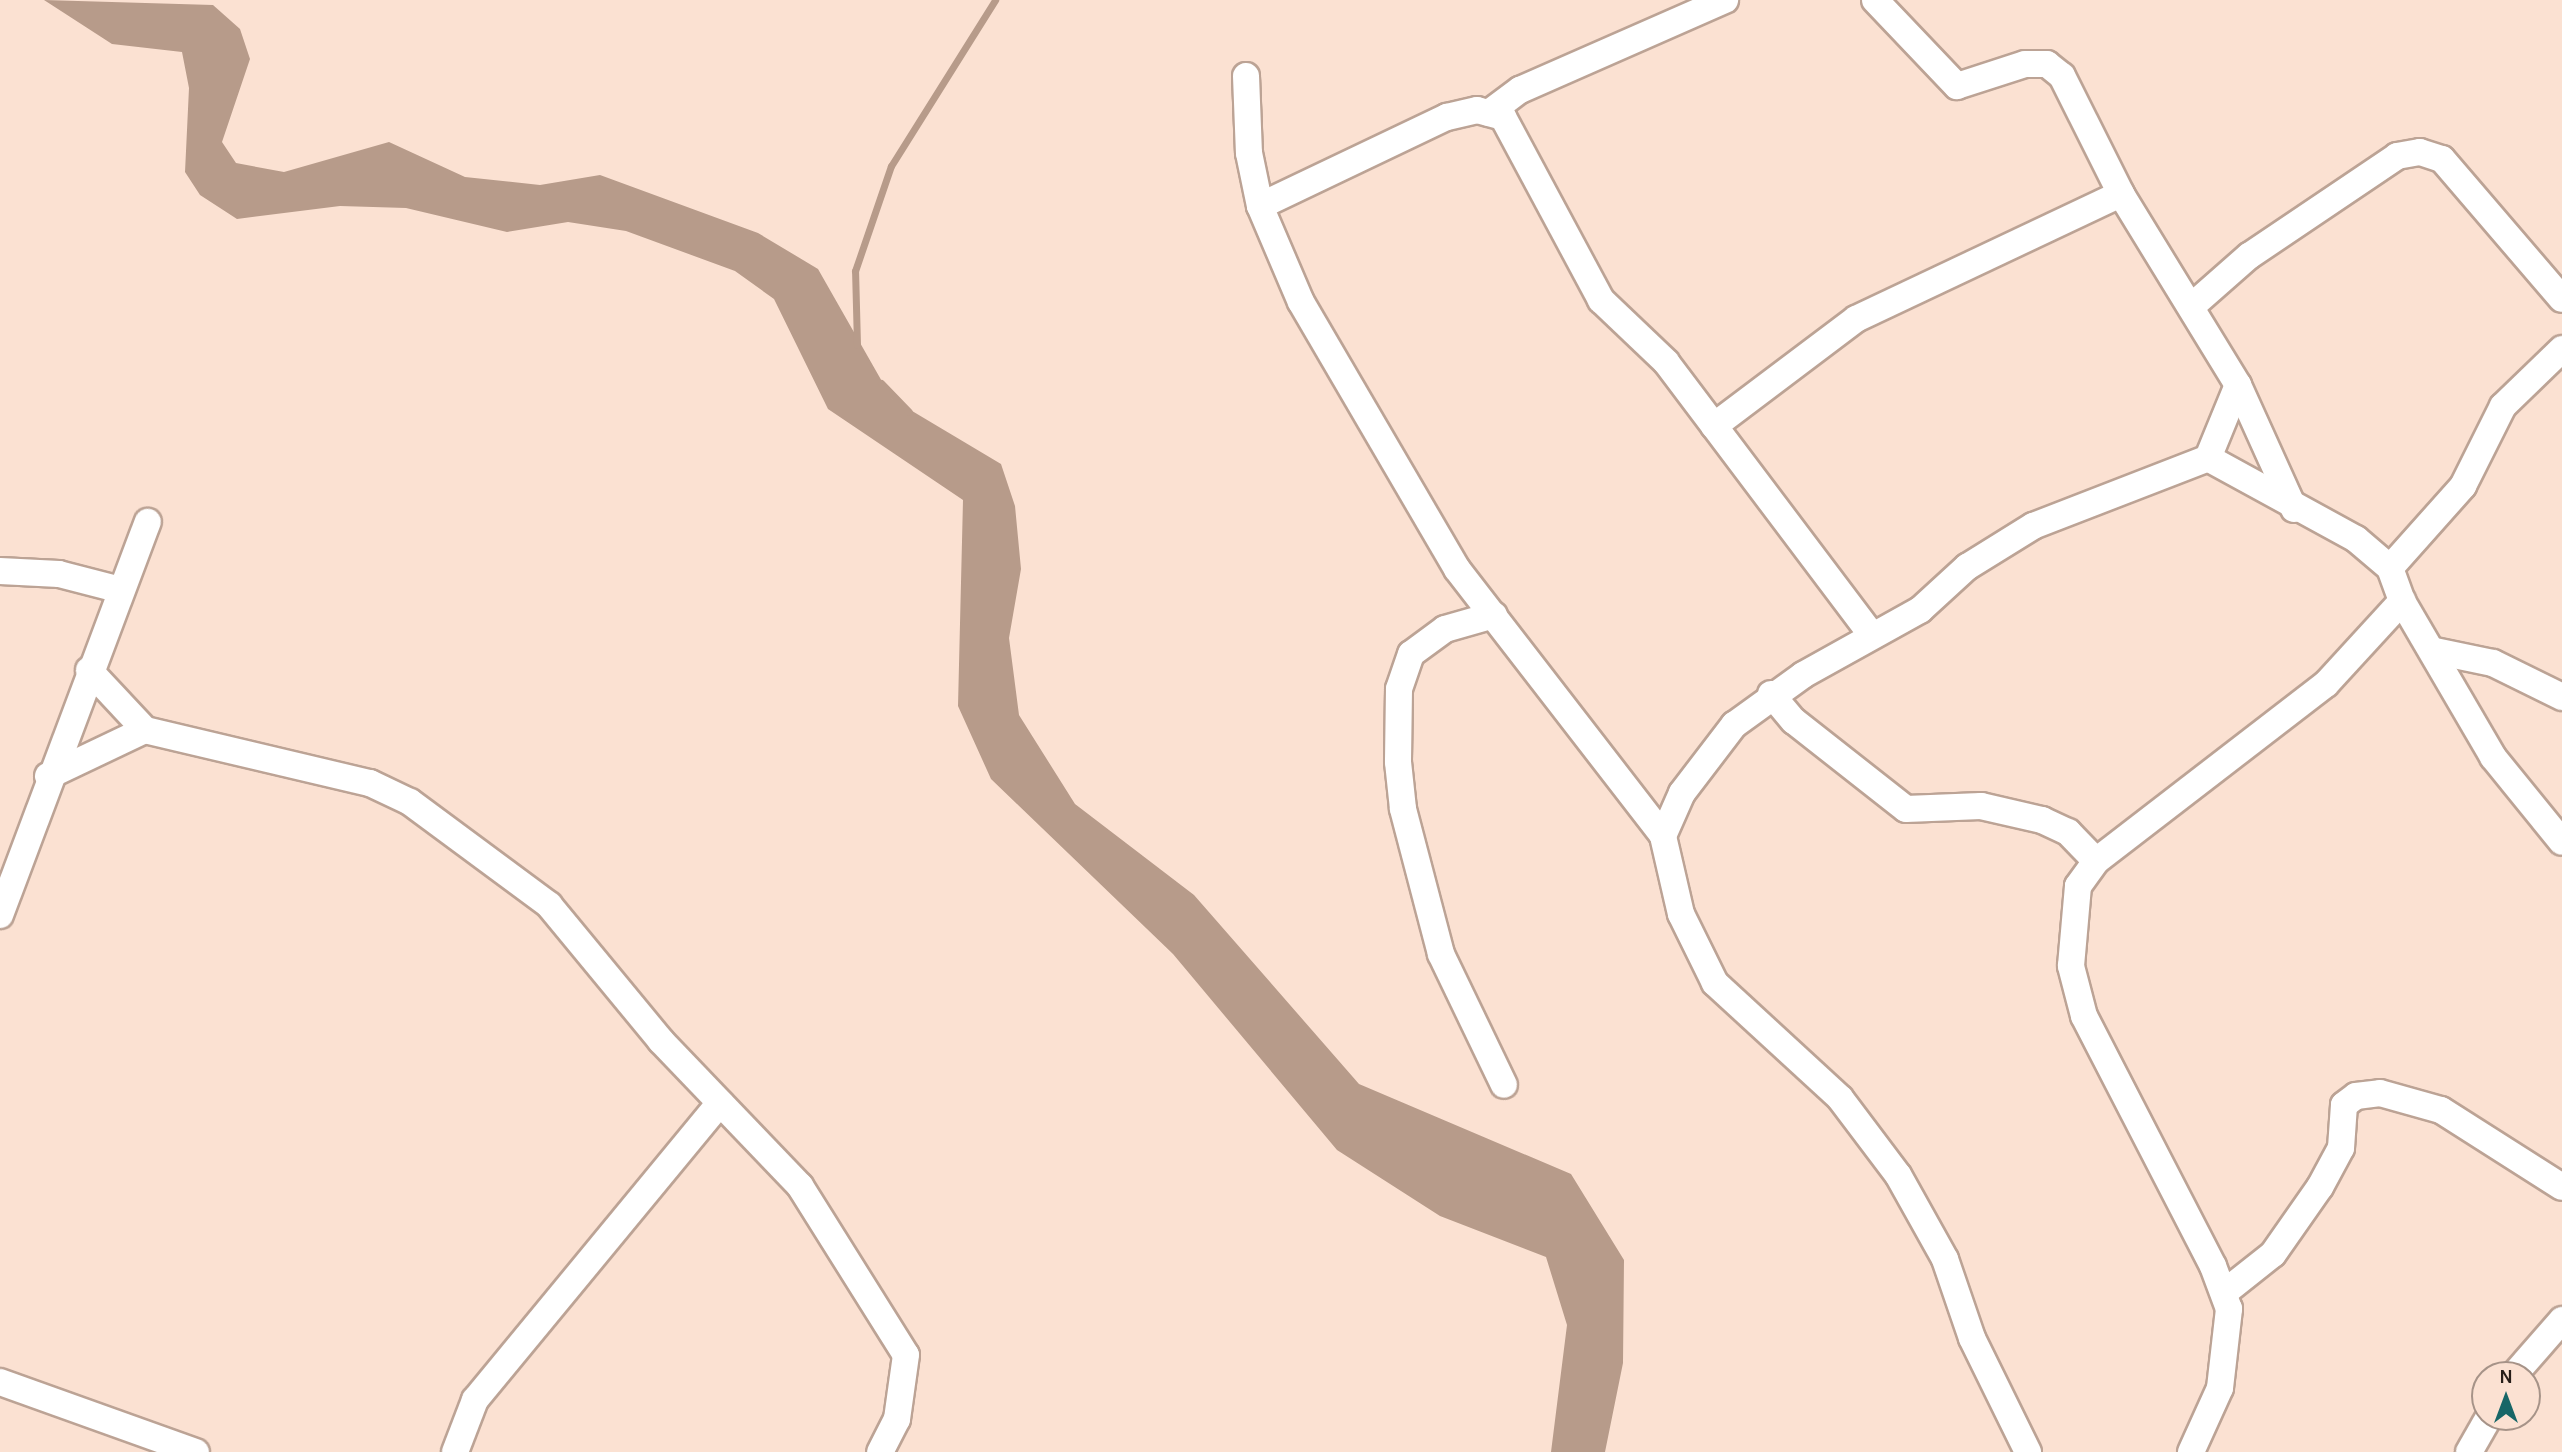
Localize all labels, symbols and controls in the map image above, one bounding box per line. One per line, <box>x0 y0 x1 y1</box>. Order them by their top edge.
north arrow <box>2471 1361 2541 1431</box>
text: N <box>2499 1366 2513 1388</box>

